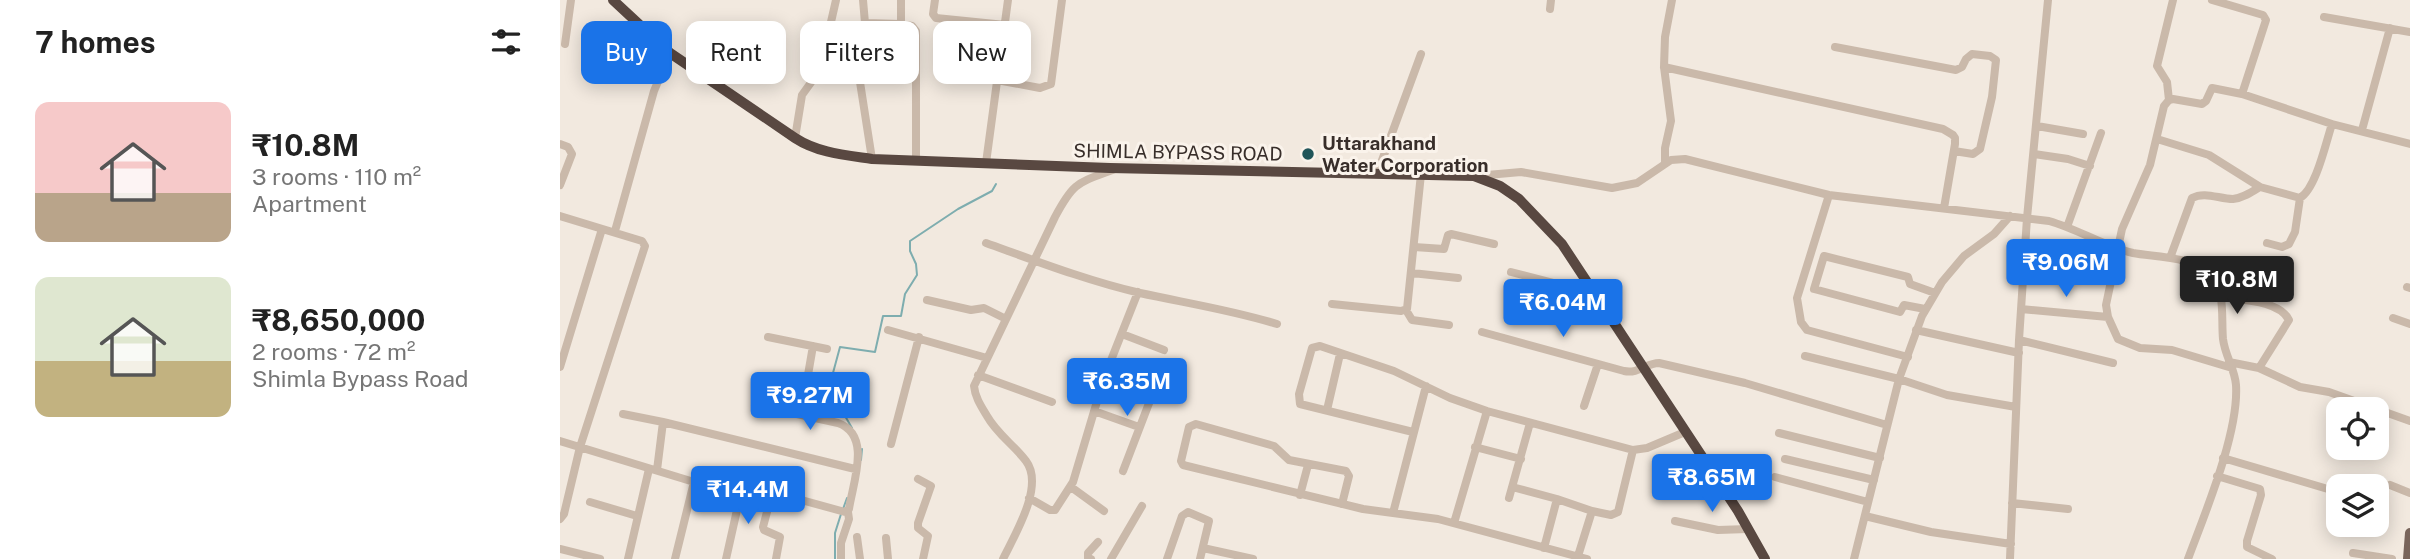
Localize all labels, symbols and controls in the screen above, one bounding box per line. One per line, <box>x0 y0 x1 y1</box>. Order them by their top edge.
chip: Buy <box>581 21 672 84</box>
chip: Rent <box>686 21 786 84</box>
chip: Filters <box>800 21 919 84</box>
chip: New <box>933 21 1031 84</box>
icon: filters <box>487 23 525 61</box>
text: 7 homes <box>35 24 156 60</box>
text: ₹10.8M <box>252 127 359 163</box>
icon: home <box>91 130 175 214</box>
place label: Uttarakhand Water Corporation <box>1322 132 1489 176</box>
street label: SHIMLA BYPASS ROAD <box>1073 139 1283 165</box>
marker: Uttarakhand Water Corporation <box>1300 146 1316 162</box>
text: 3 rooms · 110 m² <box>252 163 421 190</box>
text: Apartment <box>252 190 367 217</box>
pin: ₹9.06M <box>2009 240 2123 299</box>
text: ₹9.06M <box>2022 248 2110 275</box>
pin: ₹10.8M <box>2180 256 2294 316</box>
text: ₹10.8M <box>2196 265 2278 292</box>
pin: ₹6.04M <box>1506 280 1620 339</box>
text: ₹6.04M <box>1519 288 1607 315</box>
text: ₹8,650,000 <box>252 302 425 338</box>
icon: home <box>91 305 175 389</box>
text: 2 rooms · 72 m² <box>252 338 415 365</box>
pin: ₹6.35M <box>1070 358 1184 418</box>
text: Shimla Bypass Road <box>252 365 469 392</box>
text: ₹6.35M <box>1083 367 1171 394</box>
pin: ₹9.27M <box>753 372 867 432</box>
text: ₹9.27M <box>767 381 853 408</box>
map controls <box>2326 397 2389 537</box>
button: locate <box>2326 397 2389 460</box>
pin: ₹8.65M <box>1655 454 1769 514</box>
text: ₹8.65M <box>1668 463 1756 490</box>
pin: ₹14.4M <box>691 466 805 526</box>
button: layers <box>2326 474 2389 537</box>
text: ₹14.4M <box>707 475 789 502</box>

